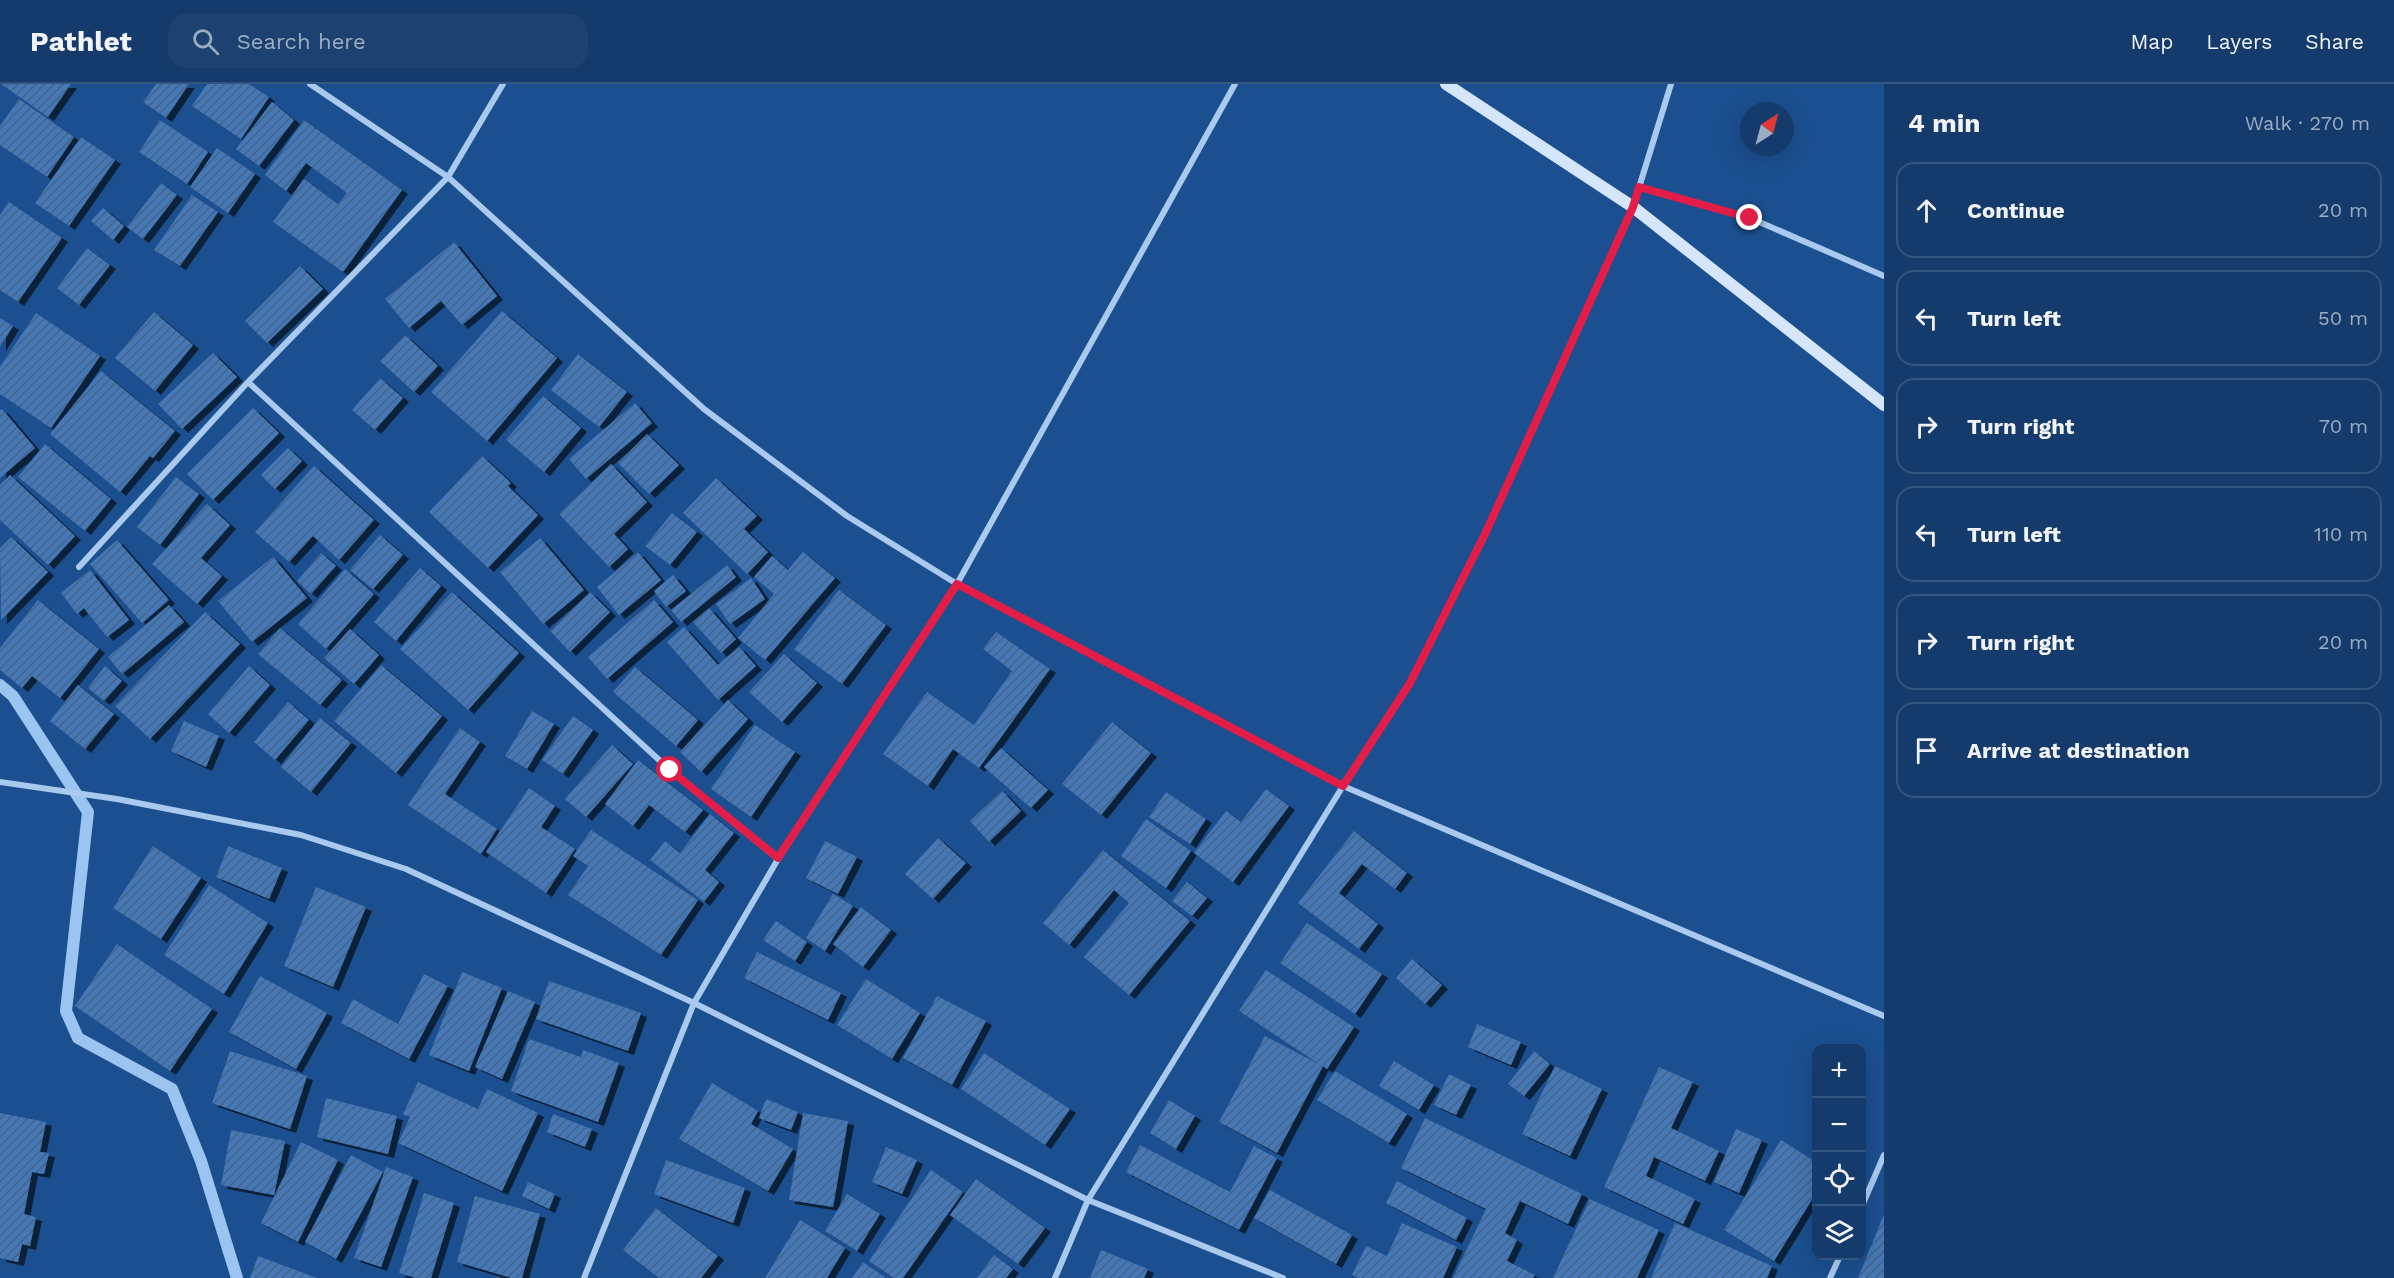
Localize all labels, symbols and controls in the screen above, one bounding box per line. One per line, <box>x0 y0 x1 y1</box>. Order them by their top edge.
search box <box>168 14 588 68</box>
text: Pathlet <box>30 25 132 58</box>
icon: search <box>189 25 222 58</box>
text: Search here <box>237 29 366 54</box>
text: Map <box>2130 29 2173 54</box>
text: Layers <box>2206 29 2272 54</box>
text: Share <box>2305 29 2364 54</box>
north arrow <box>1740 102 1794 156</box>
text: 4 min <box>1908 108 1980 138</box>
text: Walk · 270 m <box>2245 111 2370 135</box>
icon: ahead <box>1910 194 1943 227</box>
text: Continue <box>1967 198 2065 223</box>
text: 20 m <box>2318 198 2368 222</box>
route end <box>1736 204 1762 230</box>
icon: left <box>1910 302 1943 335</box>
text: Turn left <box>1967 306 2061 331</box>
text: 50 m <box>2318 306 2368 330</box>
icon: right <box>1910 410 1943 443</box>
text: Turn right <box>1967 414 2074 439</box>
text: 70 m <box>2319 414 2368 438</box>
icon: left <box>1910 518 1943 551</box>
text: Turn left <box>1967 522 2061 547</box>
text: 110 m <box>2314 522 2368 546</box>
icon: right <box>1910 626 1943 659</box>
text: Turn right <box>1967 630 2074 655</box>
text: 20 m <box>2318 630 2368 654</box>
icon: arrive <box>1910 734 1943 767</box>
text: Arrive at destination <box>1967 738 2190 763</box>
route start <box>656 756 682 782</box>
map controls <box>1812 1044 1866 1260</box>
button: + <box>1812 1044 1866 1098</box>
button: − <box>1812 1098 1866 1152</box>
button: locate <box>1812 1152 1866 1206</box>
button: layers <box>1812 1206 1866 1260</box>

